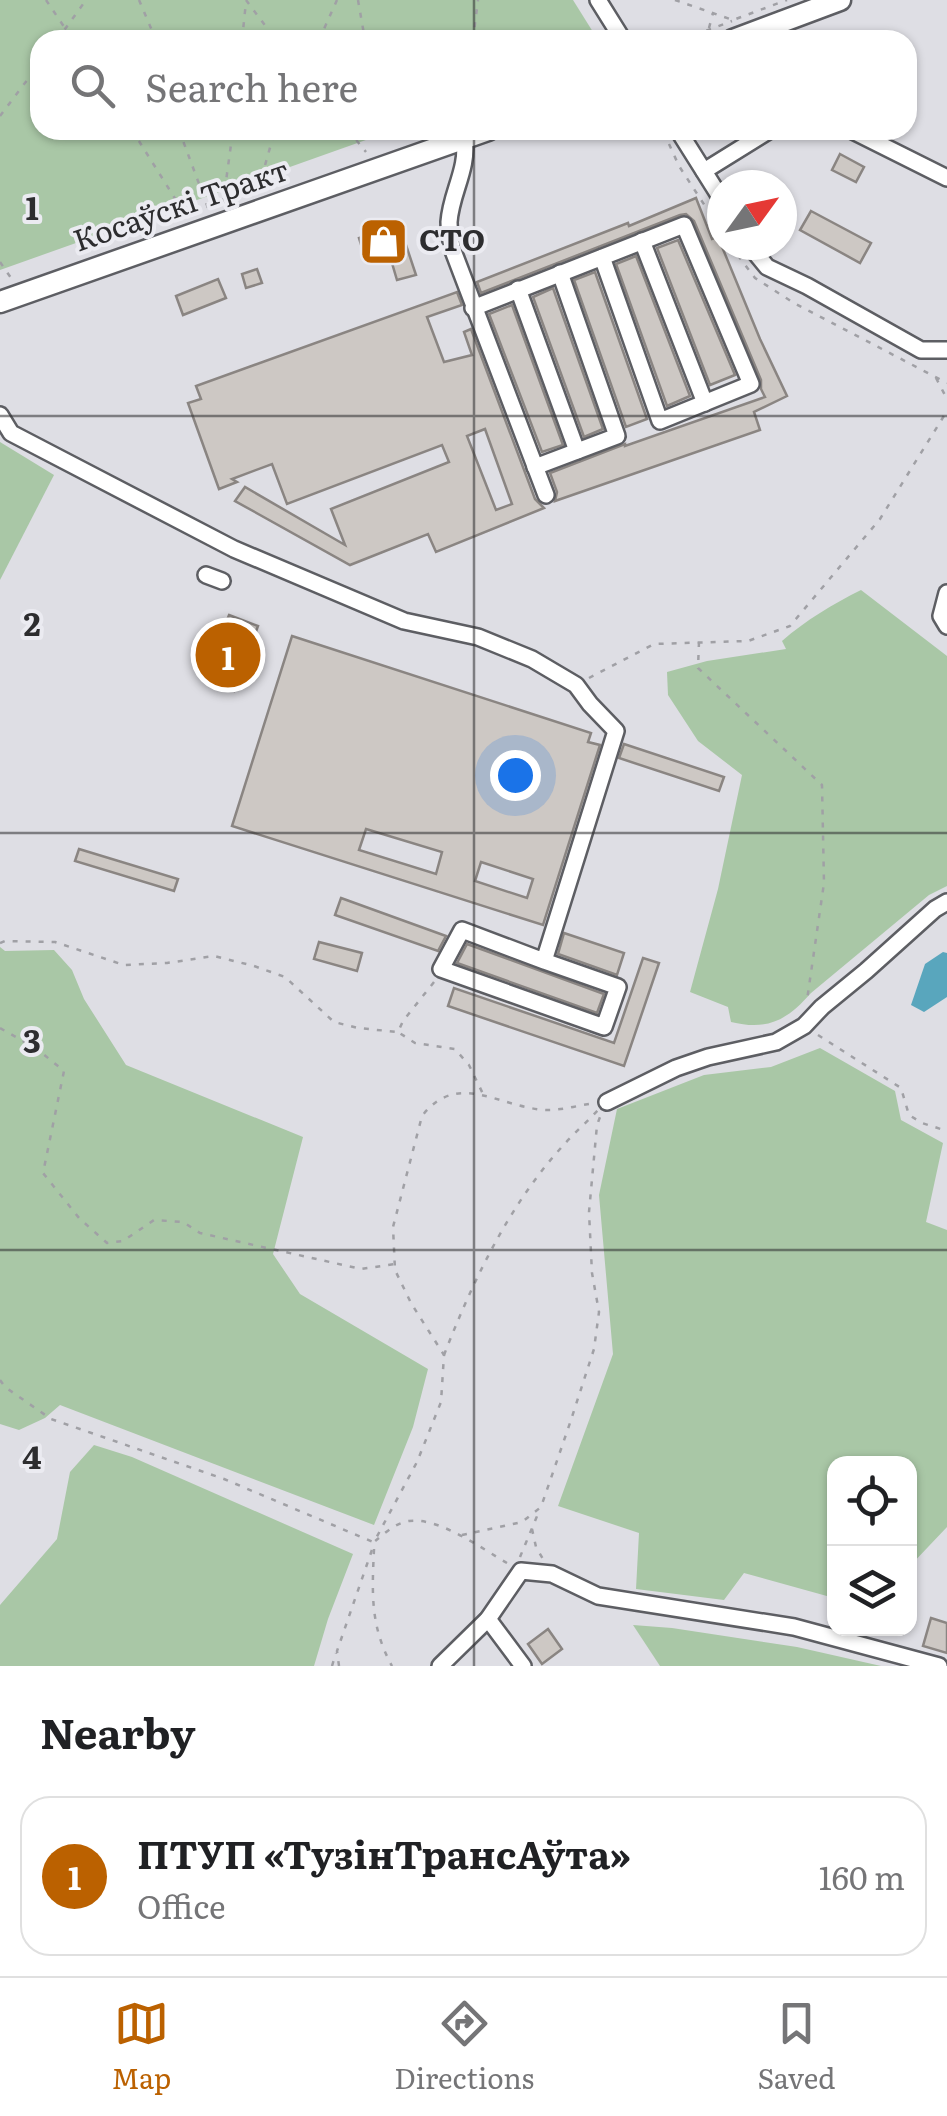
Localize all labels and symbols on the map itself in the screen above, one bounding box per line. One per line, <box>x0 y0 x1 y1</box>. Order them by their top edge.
street label: Косаўскі Тракт <box>66 146 294 261</box>
north arrow <box>707 170 797 260</box>
text: 1 <box>25 182 39 230</box>
shop icon: СТО <box>358 215 410 267</box>
place label: СТО <box>419 216 485 260</box>
text: 2 <box>23 598 41 646</box>
pin: 1 <box>196 618 260 692</box>
your location <box>490 750 541 801</box>
text: 3 <box>23 1015 41 1063</box>
text: 4 <box>22 1431 42 1479</box>

